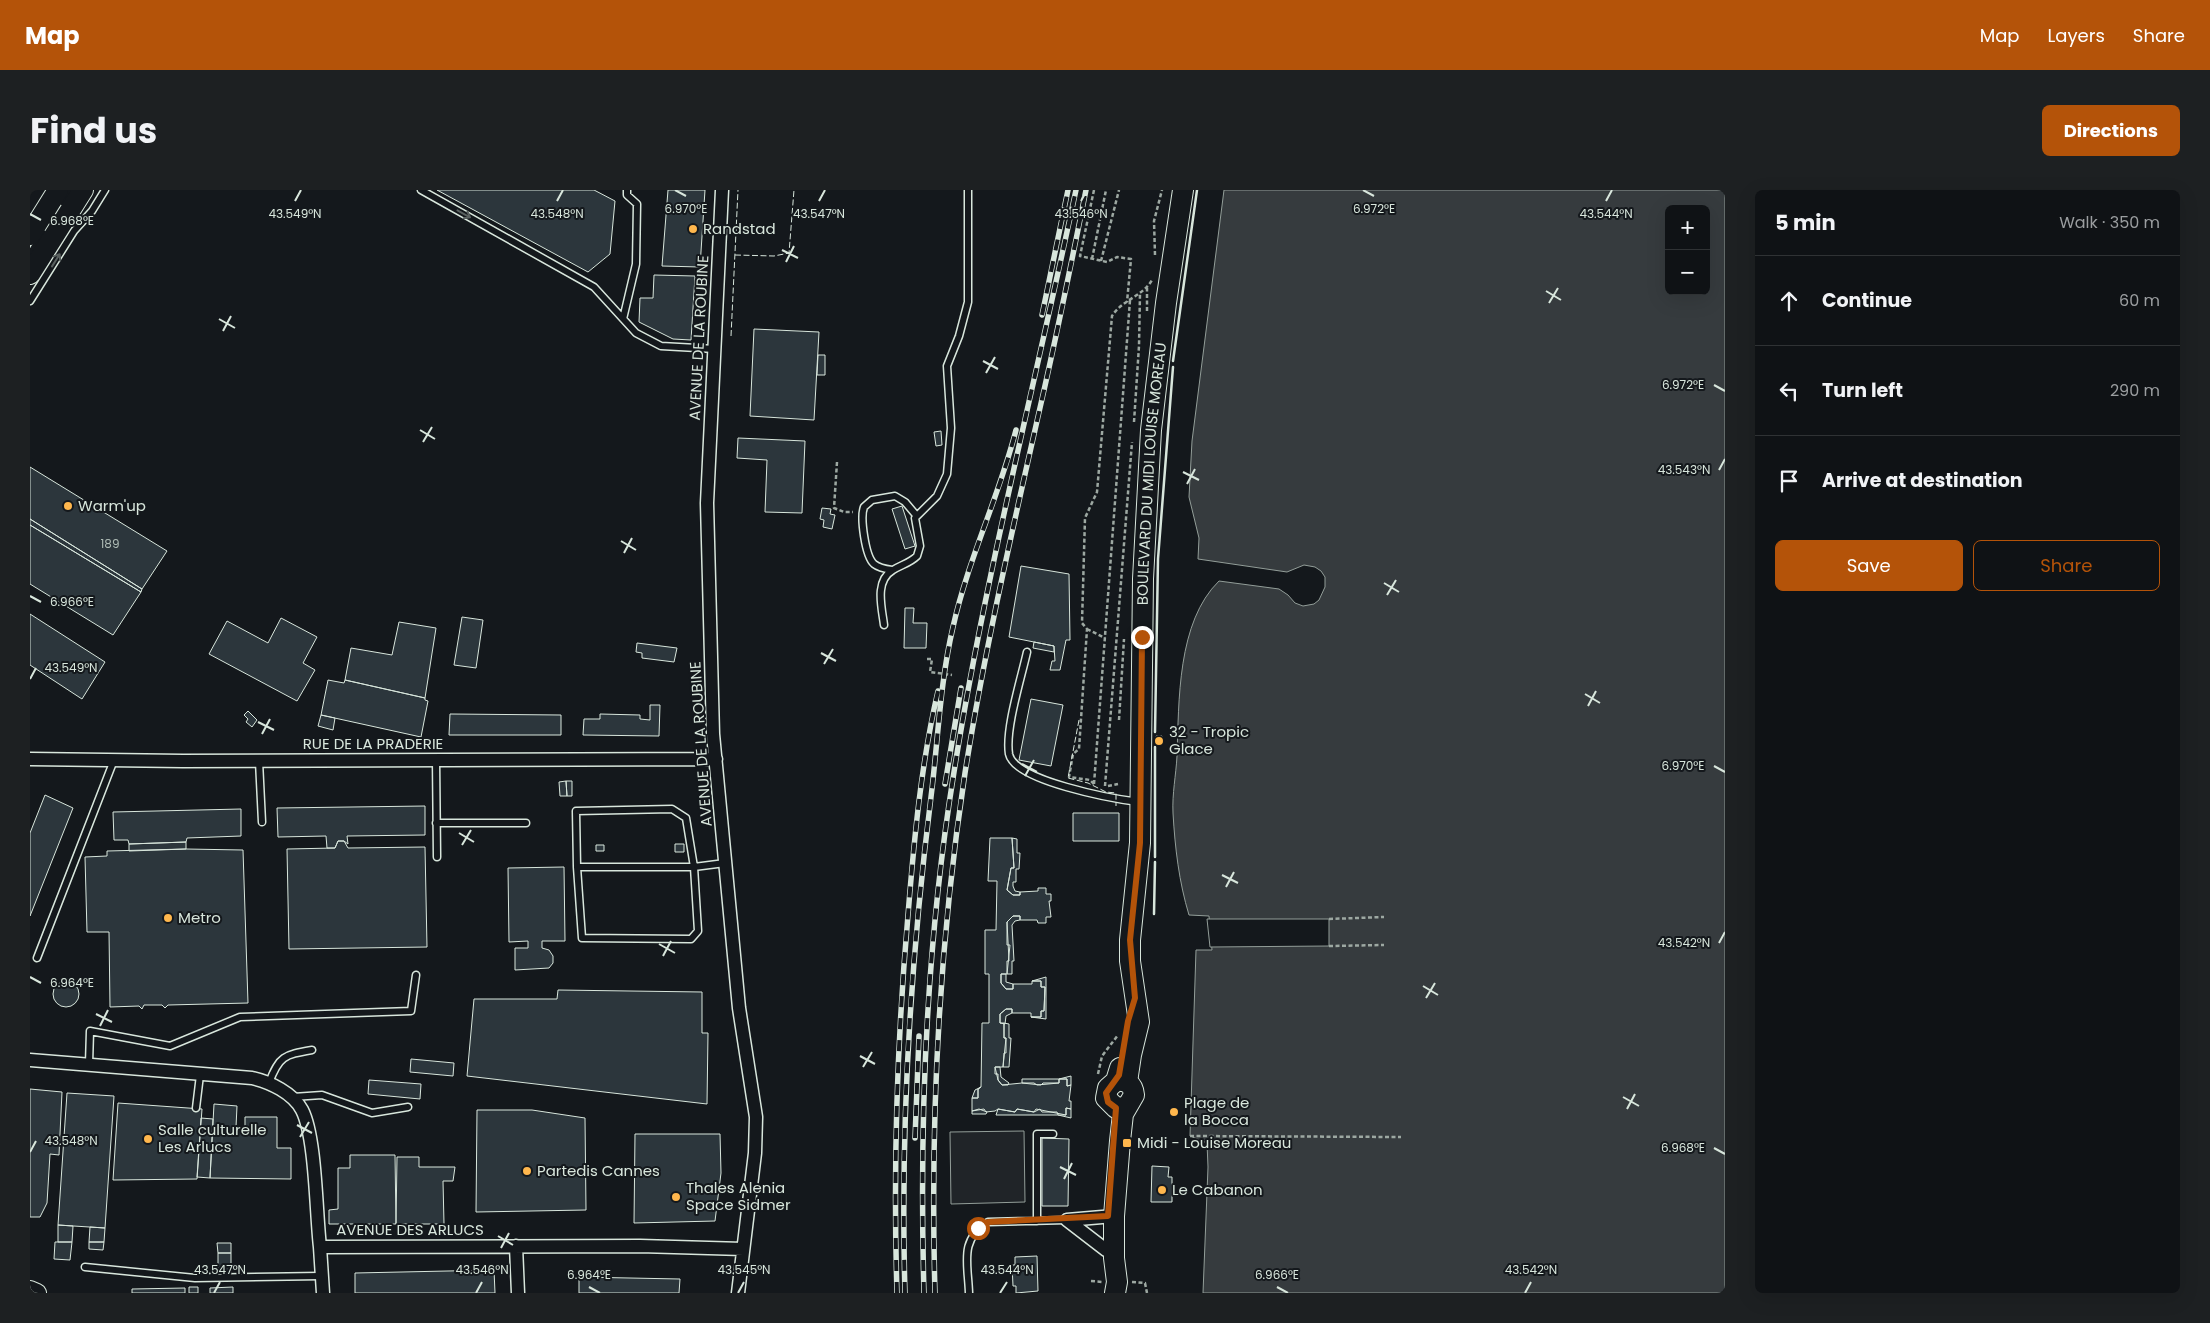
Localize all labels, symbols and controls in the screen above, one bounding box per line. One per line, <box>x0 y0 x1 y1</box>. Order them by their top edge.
text: Map <box>25 19 80 52</box>
text: Map <box>1980 23 2020 48</box>
text: Layers <box>2048 23 2105 48</box>
text: Share <box>2133 23 2185 48</box>
button: Directions <box>2042 105 2180 156</box>
text: Find us <box>30 106 157 155</box>
text: 6.970°E <box>665 200 707 217</box>
text: 6.972°E <box>1353 200 1395 217</box>
text: 43.549°N <box>268 205 322 222</box>
text: 43.548°N <box>530 205 584 222</box>
text: 43.547°N <box>793 205 845 222</box>
text: 43.546°N <box>1054 205 1108 222</box>
text: 43.544°N <box>1579 205 1633 222</box>
map controls <box>1665 205 1710 295</box>
button: + <box>1665 205 1710 250</box>
text: 5 min <box>1775 208 1836 237</box>
one-way arrow <box>456 209 470 219</box>
text: Walk · 350 m <box>2059 211 2160 234</box>
text: 6.968°E <box>50 212 94 229</box>
place label: Randstad <box>703 218 776 239</box>
marker: Randstad <box>687 223 699 235</box>
button: − <box>1665 250 1710 295</box>
one-way arrow <box>50 253 61 267</box>
street label: AVENUE DE LA ROUBINE <box>684 255 713 421</box>
icon: ahead <box>1775 287 1803 315</box>
text: Continue <box>1822 287 1912 314</box>
text: 60 m <box>2119 289 2160 312</box>
street label: BOULEVARD DU MIDI LOUISE MOREAU <box>1132 341 1171 605</box>
text: 6.972°E <box>1662 376 1704 393</box>
icon: left <box>1775 377 1803 405</box>
text: Turn left <box>1822 377 1903 404</box>
text: 290 m <box>2110 379 2160 402</box>
text: 43.543°N <box>1658 461 1710 478</box>
icon: arrive <box>1775 467 1803 495</box>
text: Arrive at destination <box>1822 467 2023 494</box>
place label: Warm'up <box>78 495 146 516</box>
marker: Warm'up <box>62 500 74 512</box>
house number: 189 <box>101 535 119 552</box>
button: Save <box>1775 540 1963 591</box>
button: Share <box>1973 540 2160 591</box>
text: 6.966°E <box>50 593 94 610</box>
route end <box>1131 626 1154 649</box>
text: 43.549°N <box>44 659 98 676</box>
street label: AVENUE DE LA ROUBINE <box>684 661 717 827</box>
place label: 32 - Tropic Glace <box>1169 721 1249 759</box>
street label: RUE DE LA PRADERIE <box>303 733 443 754</box>
marker: 32 - Tropic Glace <box>1153 735 1165 747</box>
text: 6.970°E <box>1662 757 1704 774</box>
place label: Metro <box>178 907 221 928</box>
marker: Metro <box>162 912 174 924</box>
text: 43.542°N <box>1658 934 1710 951</box>
text: 6.964°E <box>50 974 94 991</box>
place label: Plage de la Bocca <box>1184 1092 1249 1130</box>
marker: Plage de la Bocca <box>1168 1106 1180 1118</box>
place label: Salle culturelle Les Arlucs <box>158 1119 267 1157</box>
text: 43.548°N <box>44 1132 98 1149</box>
place label: Midi - Louise Moreau <box>1137 1132 1291 1153</box>
marker: Salle culturelle Les Arlucs <box>142 1133 154 1145</box>
marker: Midi - Louise Moreau <box>1121 1137 1133 1149</box>
text: 6.968°E <box>1661 1139 1705 1156</box>
place label: Partedis Cannes <box>537 1160 660 1181</box>
marker: Partedis Cannes <box>521 1165 533 1177</box>
place label: Thales Alenia Space Sidmer <box>686 1177 791 1215</box>
place label: Le Cabanon <box>1172 1179 1263 1200</box>
marker: Le Cabanon <box>1156 1184 1168 1196</box>
marker: Thales Alenia Space Sidmer <box>670 1191 682 1203</box>
route start <box>967 1217 990 1240</box>
street label: AVENUE DES ARLUCS <box>336 1219 484 1240</box>
text: 43.547°N <box>194 1261 246 1278</box>
text: 43.546°N <box>455 1261 509 1278</box>
text: 43.545°N <box>717 1261 771 1278</box>
text: 43.544°N <box>980 1261 1034 1278</box>
text: 43.542°N <box>1505 1261 1557 1278</box>
text: 6.964°E <box>567 1266 611 1283</box>
text: 6.966°E <box>1255 1266 1299 1283</box>

